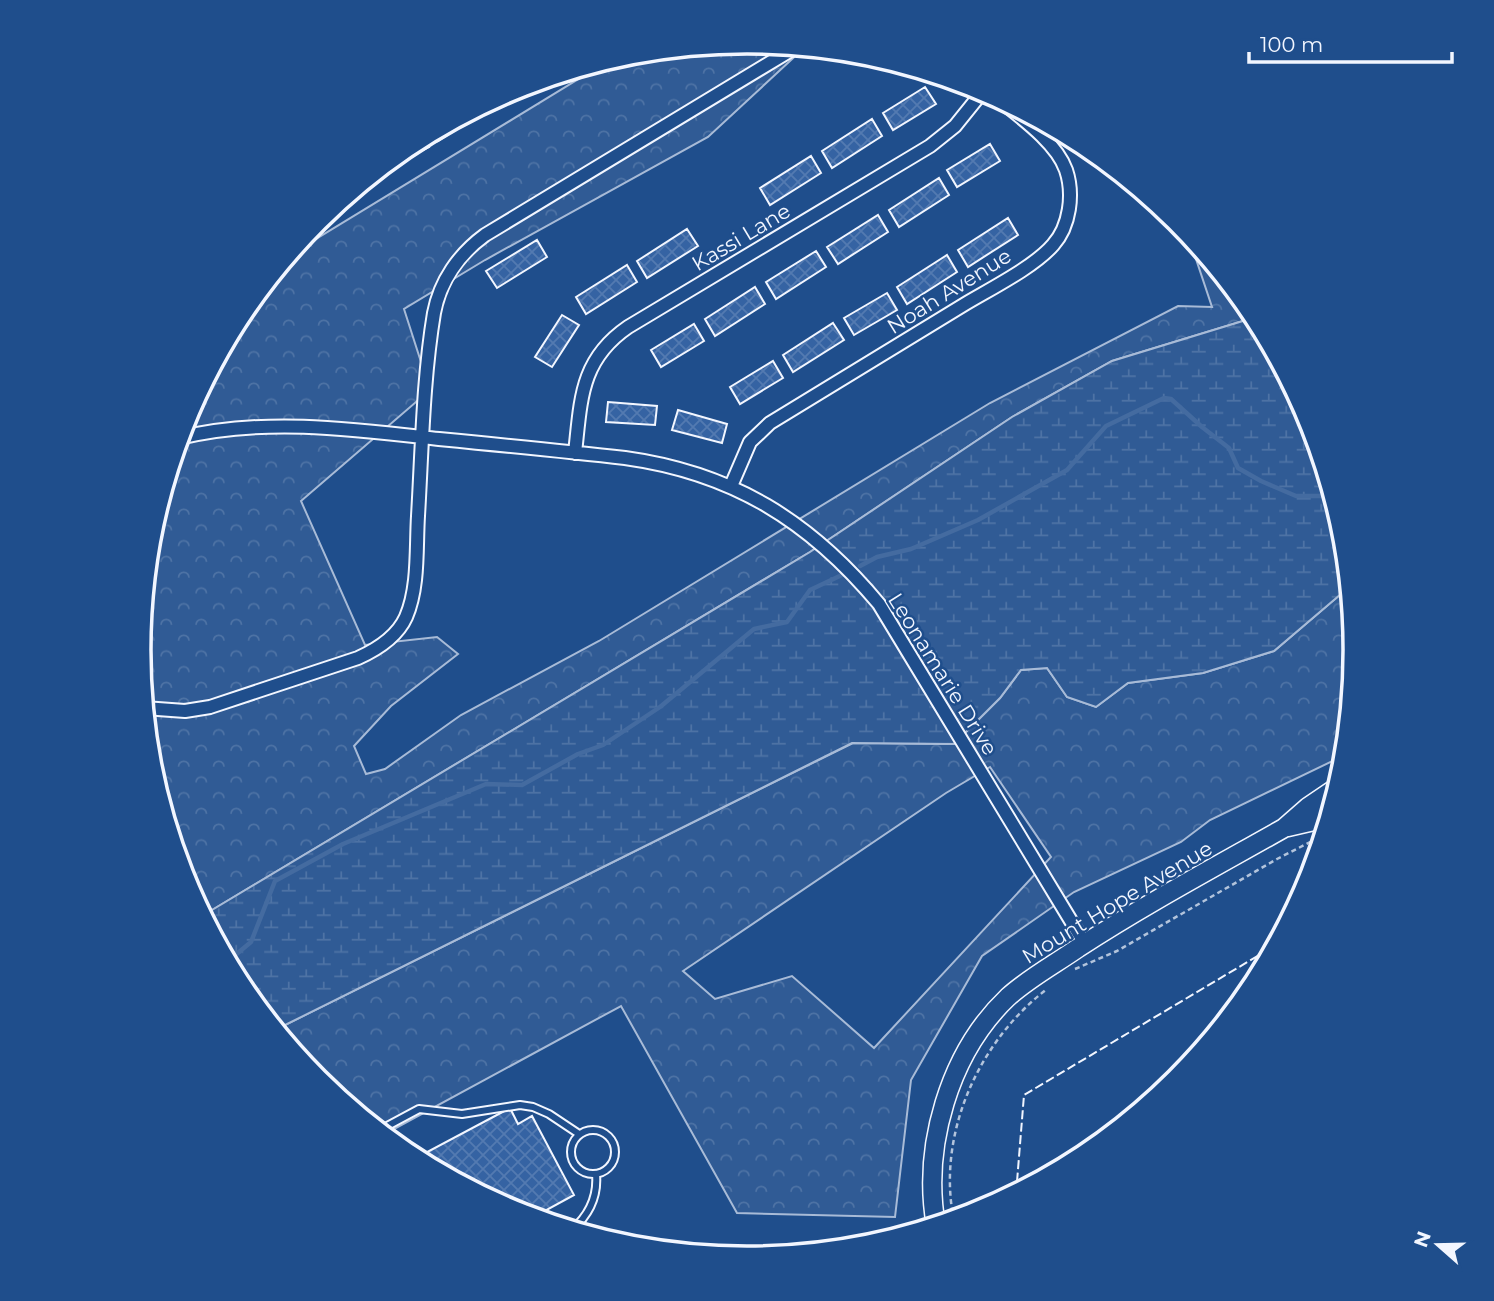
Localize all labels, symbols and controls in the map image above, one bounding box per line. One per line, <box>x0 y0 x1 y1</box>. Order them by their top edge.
scale bar <box>1249 21 1452 65</box>
text: 100 m <box>1260 32 1323 57</box>
street label: Kassi Lane <box>687 198 795 276</box>
street label: Noah Avenue <box>882 243 1016 339</box>
street label: Leonamarie Drive <box>883 588 1003 760</box>
street label: Mount Hope Avenue <box>1017 835 1217 969</box>
north arrow <box>1403 1210 1473 1280</box>
text: N <box>1409 1228 1436 1251</box>

